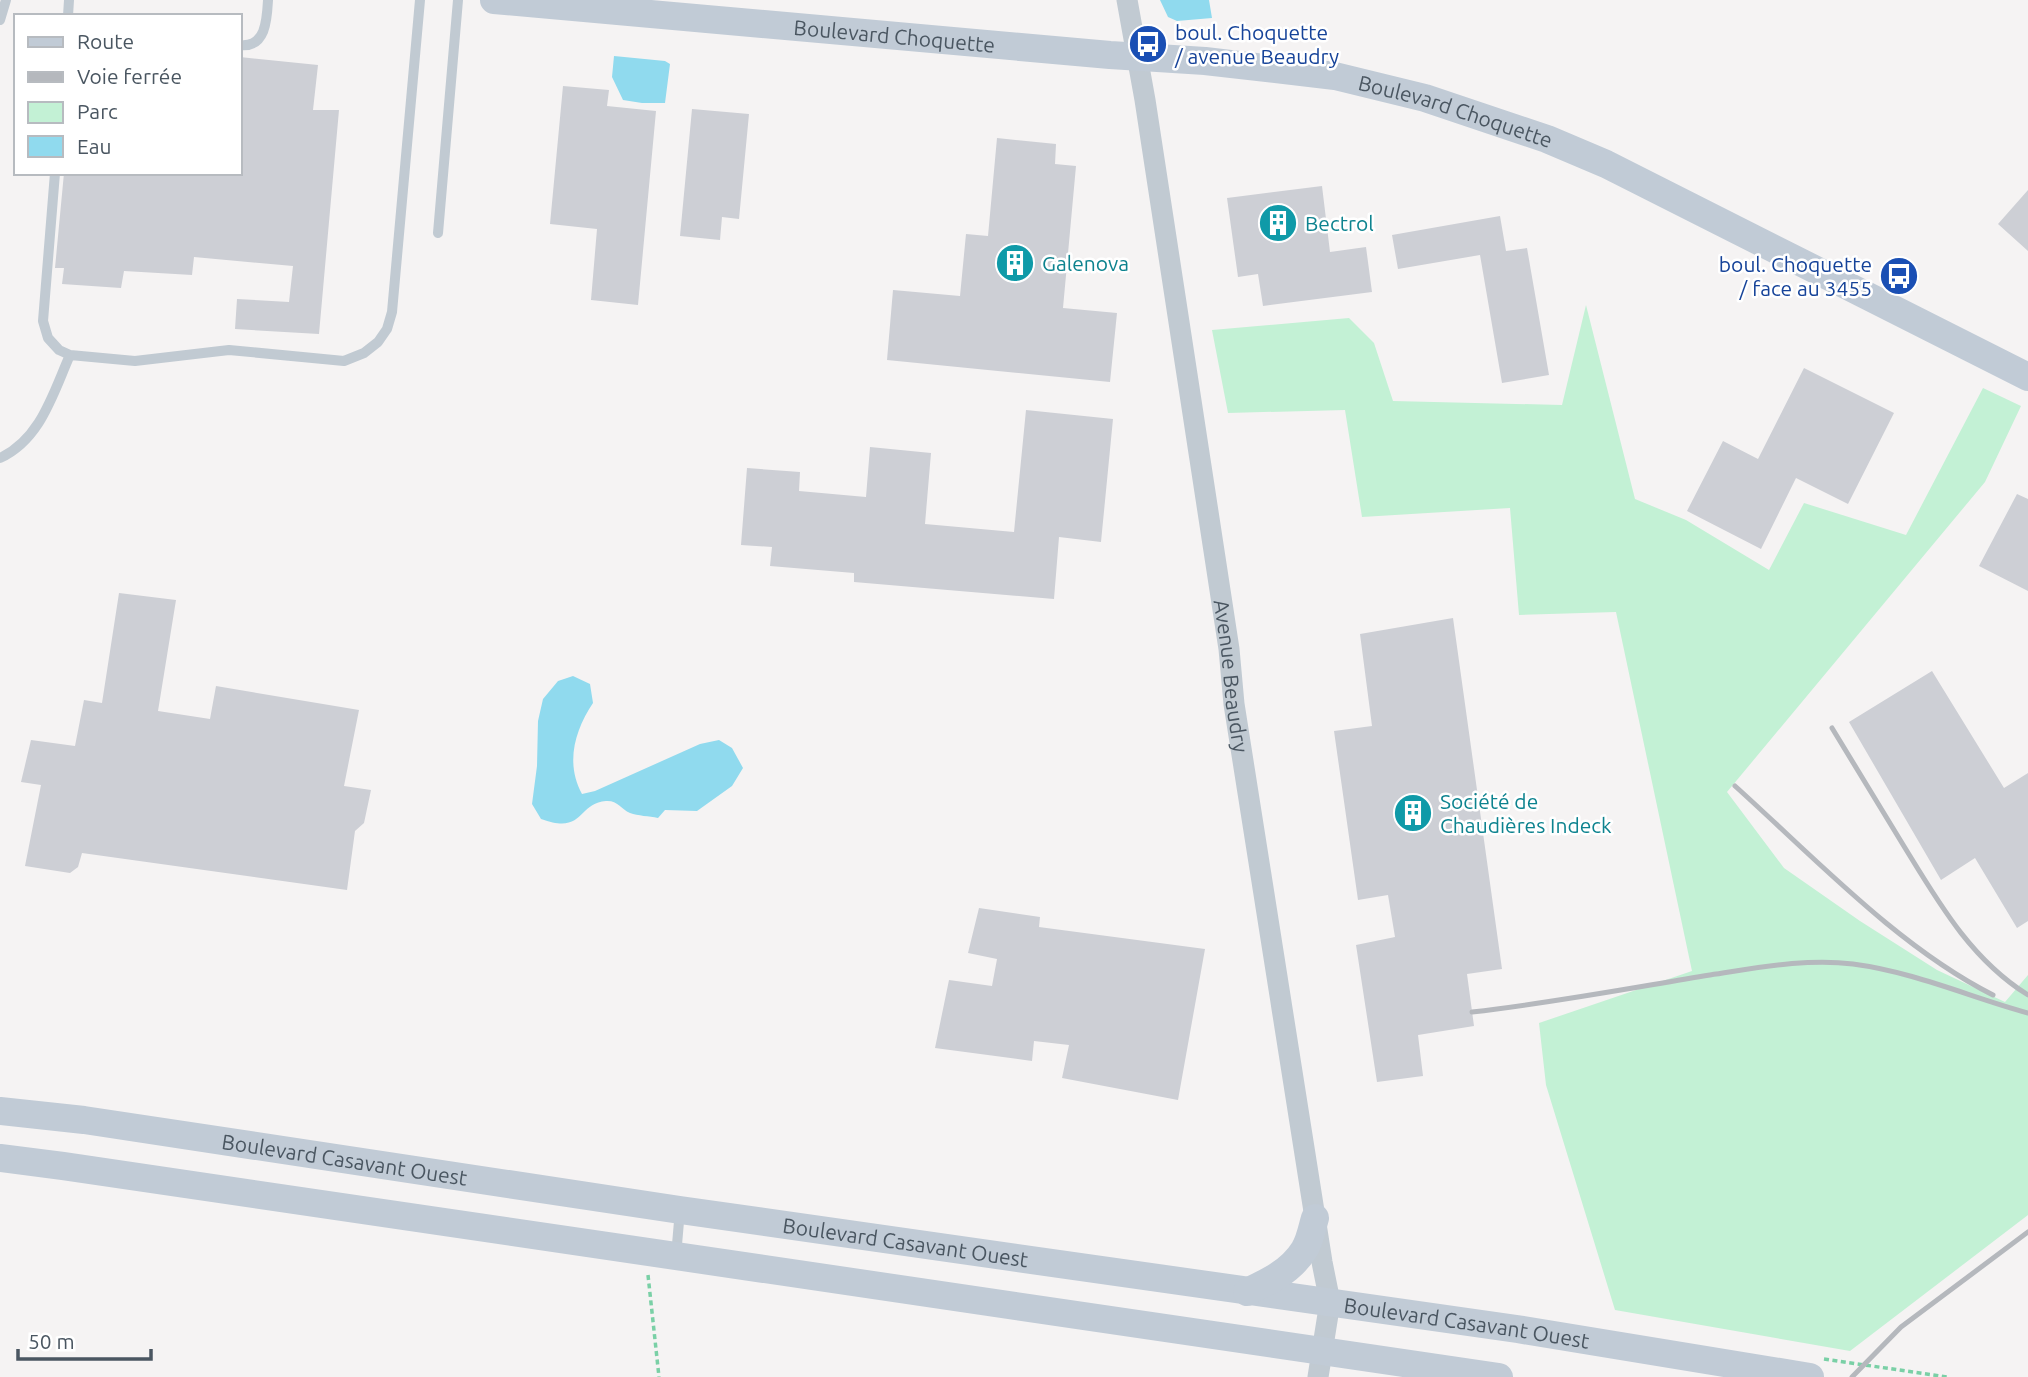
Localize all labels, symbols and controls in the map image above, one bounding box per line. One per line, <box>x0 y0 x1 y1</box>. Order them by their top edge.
legend <box>14 14 242 175</box>
street label: Boulevard Choquette <box>793 15 996 57</box>
place label: boul. Choquette / avenue Beaudry <box>1174 20 1339 68</box>
bus stop icon: boul. Choquette / avenue Beaudry <box>1127 23 1169 65</box>
text: Route <box>77 29 134 53</box>
text: Voie ferrée <box>77 64 182 88</box>
street label: Boulevard Choquette <box>1356 70 1556 152</box>
text: Parc <box>77 99 118 123</box>
text: Eau <box>77 134 112 158</box>
building icon: Bectrol <box>1257 202 1299 244</box>
place label: Bectrol <box>1305 211 1374 235</box>
building icon: Galenova <box>994 242 1036 284</box>
place label: Galenova <box>1042 251 1129 275</box>
place label: boul. Choquette / face au 3455 <box>1719 252 1872 300</box>
bus stop icon: boul. Choquette / face au 3455 <box>1878 255 1920 297</box>
street label: Avenue Beaudry <box>1210 598 1253 754</box>
place label: Société de Chaudières Indeck <box>1440 789 1612 837</box>
building icon: Société de Chaudières Indeck <box>1392 792 1434 834</box>
street label: Boulevard Casavant Ouest <box>220 1129 469 1190</box>
street label: Boulevard Casavant Ouest <box>781 1213 1030 1271</box>
street label: Boulevard Casavant Ouest <box>1342 1293 1591 1353</box>
scale bar <box>18 1318 150 1362</box>
text: 50 m <box>28 1329 75 1353</box>

